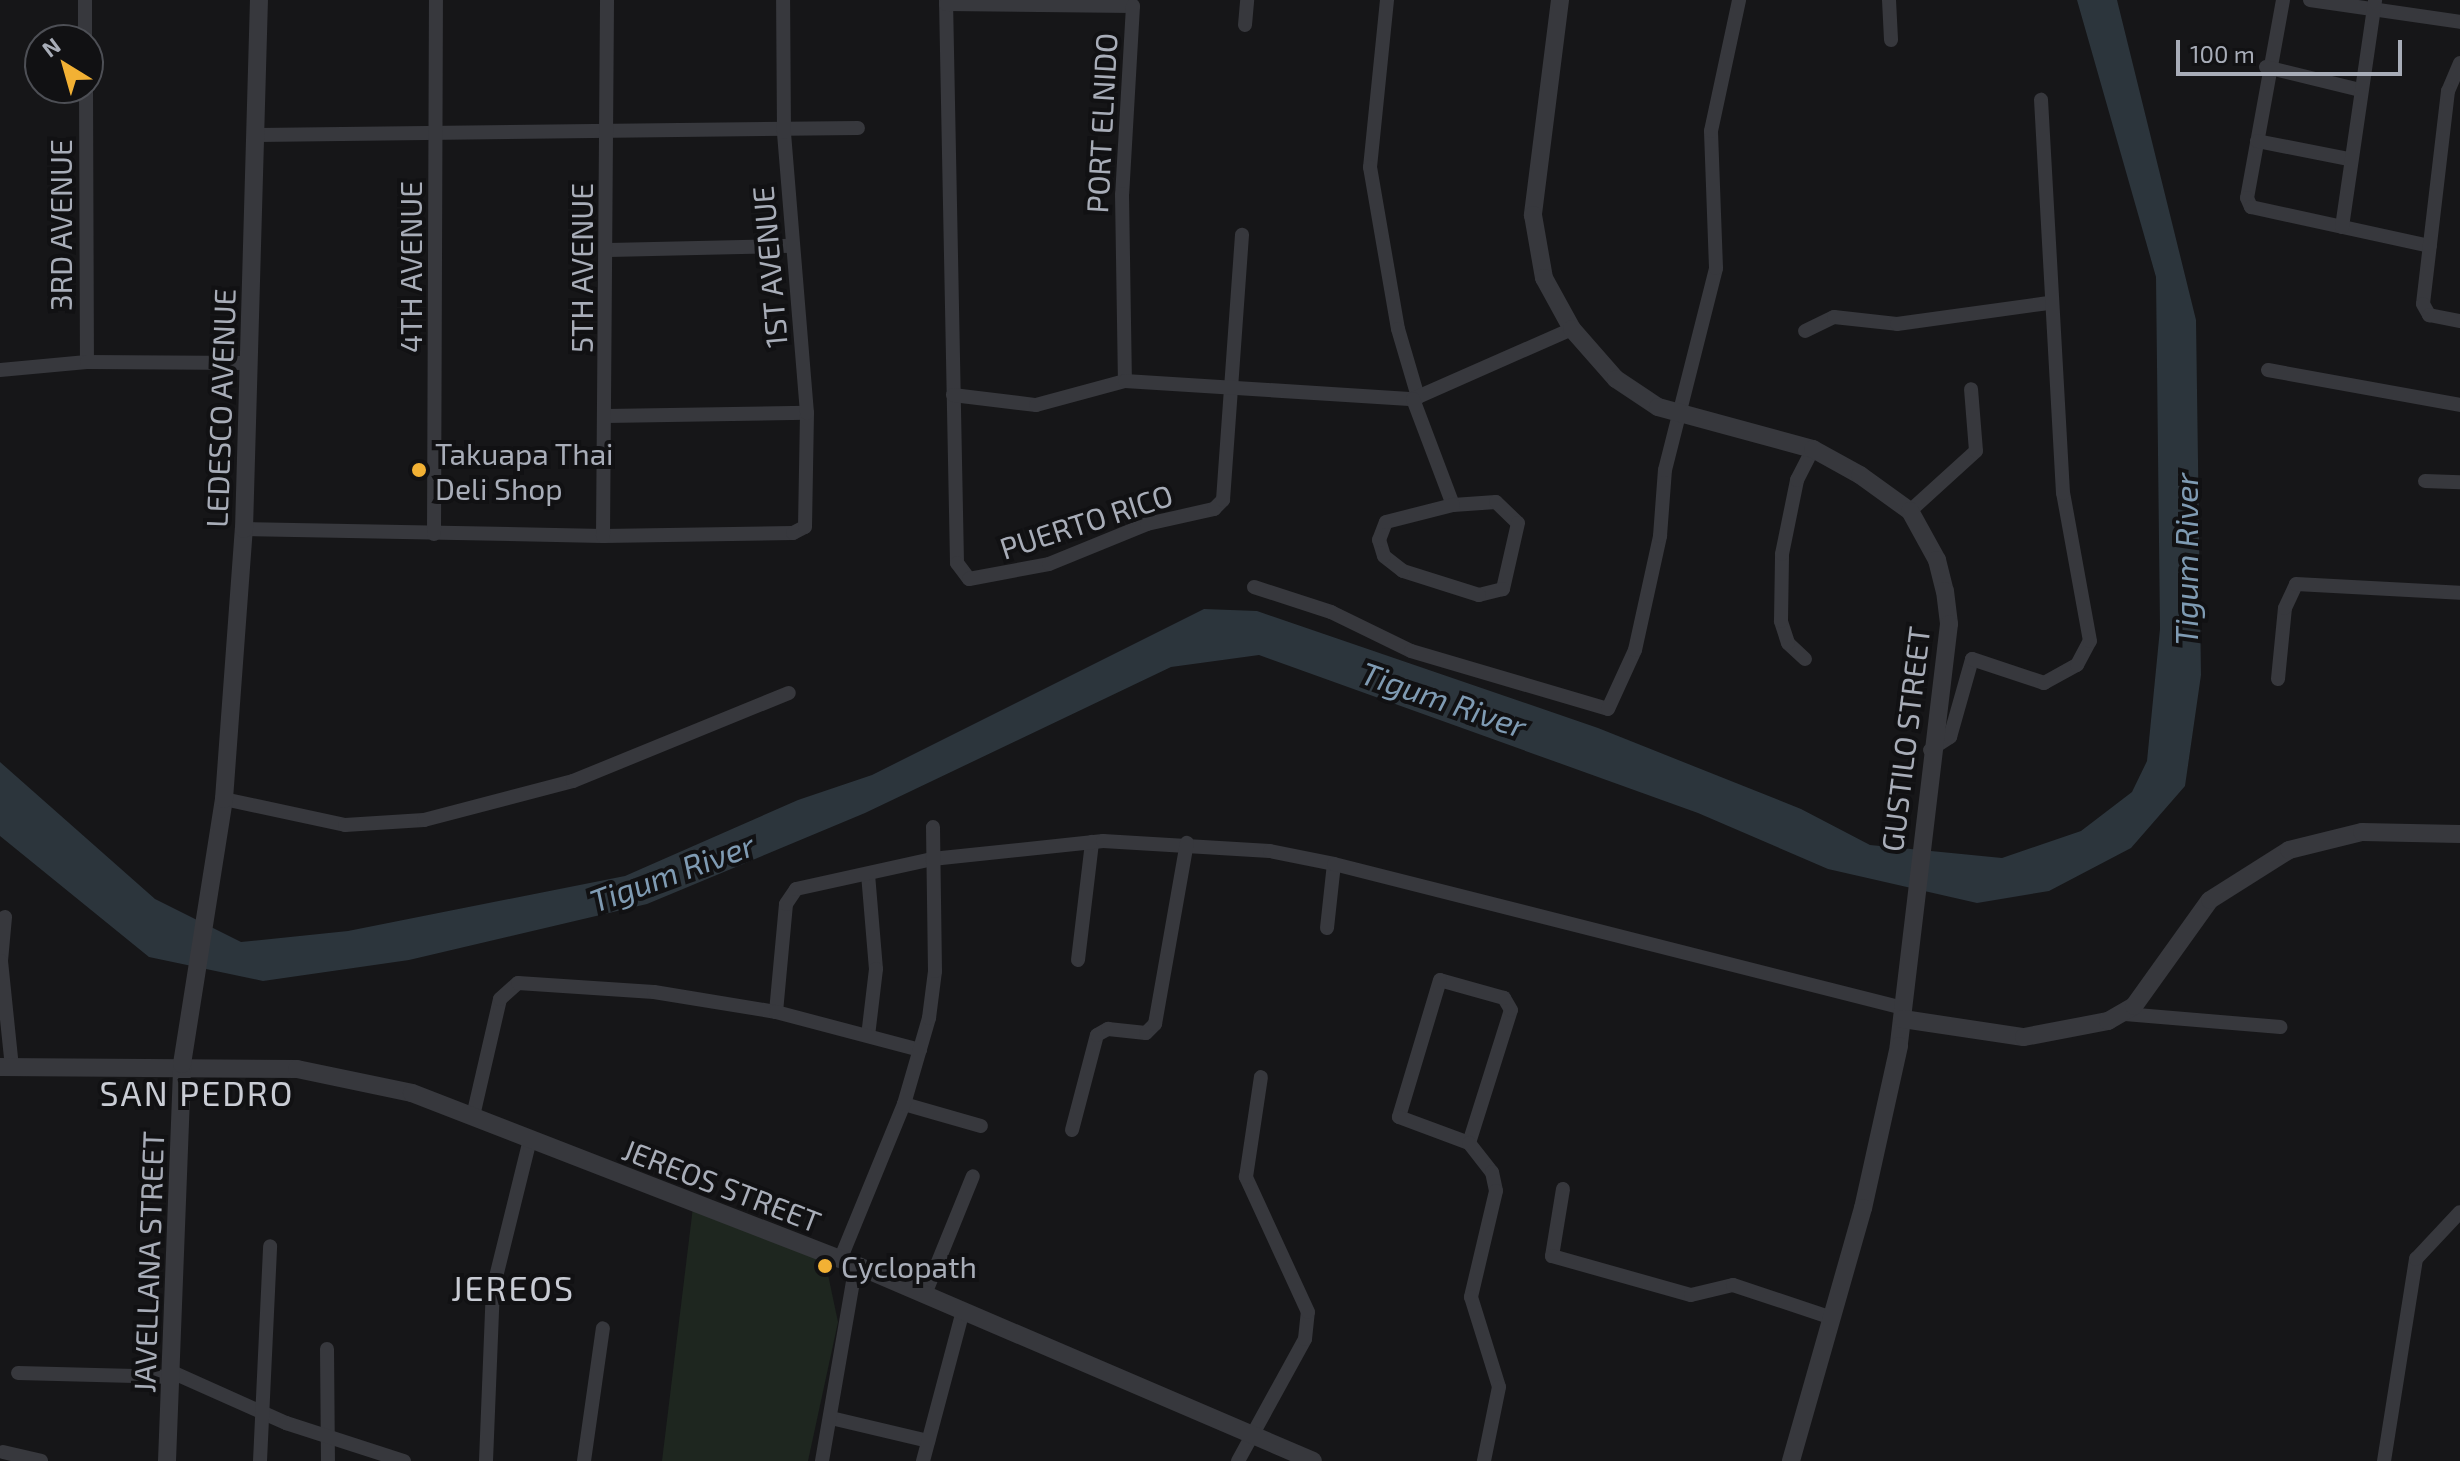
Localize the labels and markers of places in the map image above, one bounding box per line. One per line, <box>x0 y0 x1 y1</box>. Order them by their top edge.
place label: Takuapa Thai Deli Shop <box>435 435 614 506</box>
marker: Takuapa Thai Deli Shop <box>410 461 428 479</box>
place label: Cyclopath <box>841 1248 977 1284</box>
marker: Cyclopath <box>816 1257 834 1275</box>

